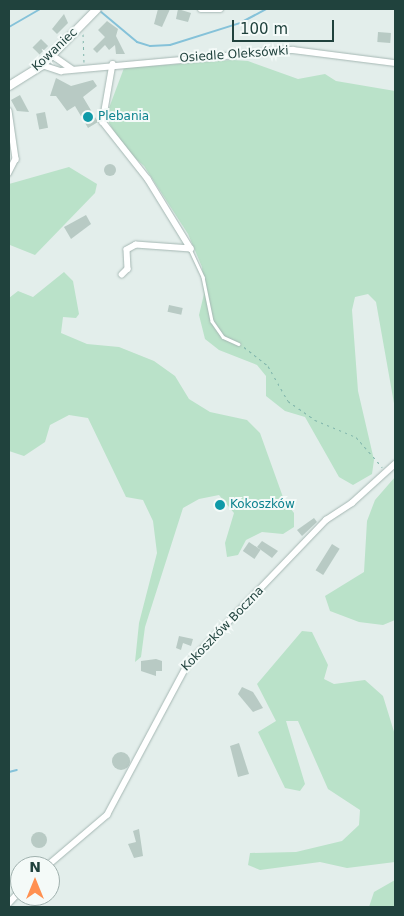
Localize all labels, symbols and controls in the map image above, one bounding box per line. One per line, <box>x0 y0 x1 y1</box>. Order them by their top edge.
scale bar <box>234 10 336 42</box>
text: 100 m <box>240 20 288 38</box>
street label: Kowaniec <box>29 25 81 75</box>
street label: Osiedle Oleksówki <box>179 44 289 66</box>
place label: Plebania <box>98 110 149 124</box>
marker: Plebania <box>82 111 94 123</box>
place label: Kokoszków <box>230 498 295 512</box>
marker: Kokoszków <box>214 499 226 511</box>
street label: Kokoszków Boczna <box>179 584 267 674</box>
north arrow <box>10 856 60 906</box>
text: N <box>29 859 41 875</box>

